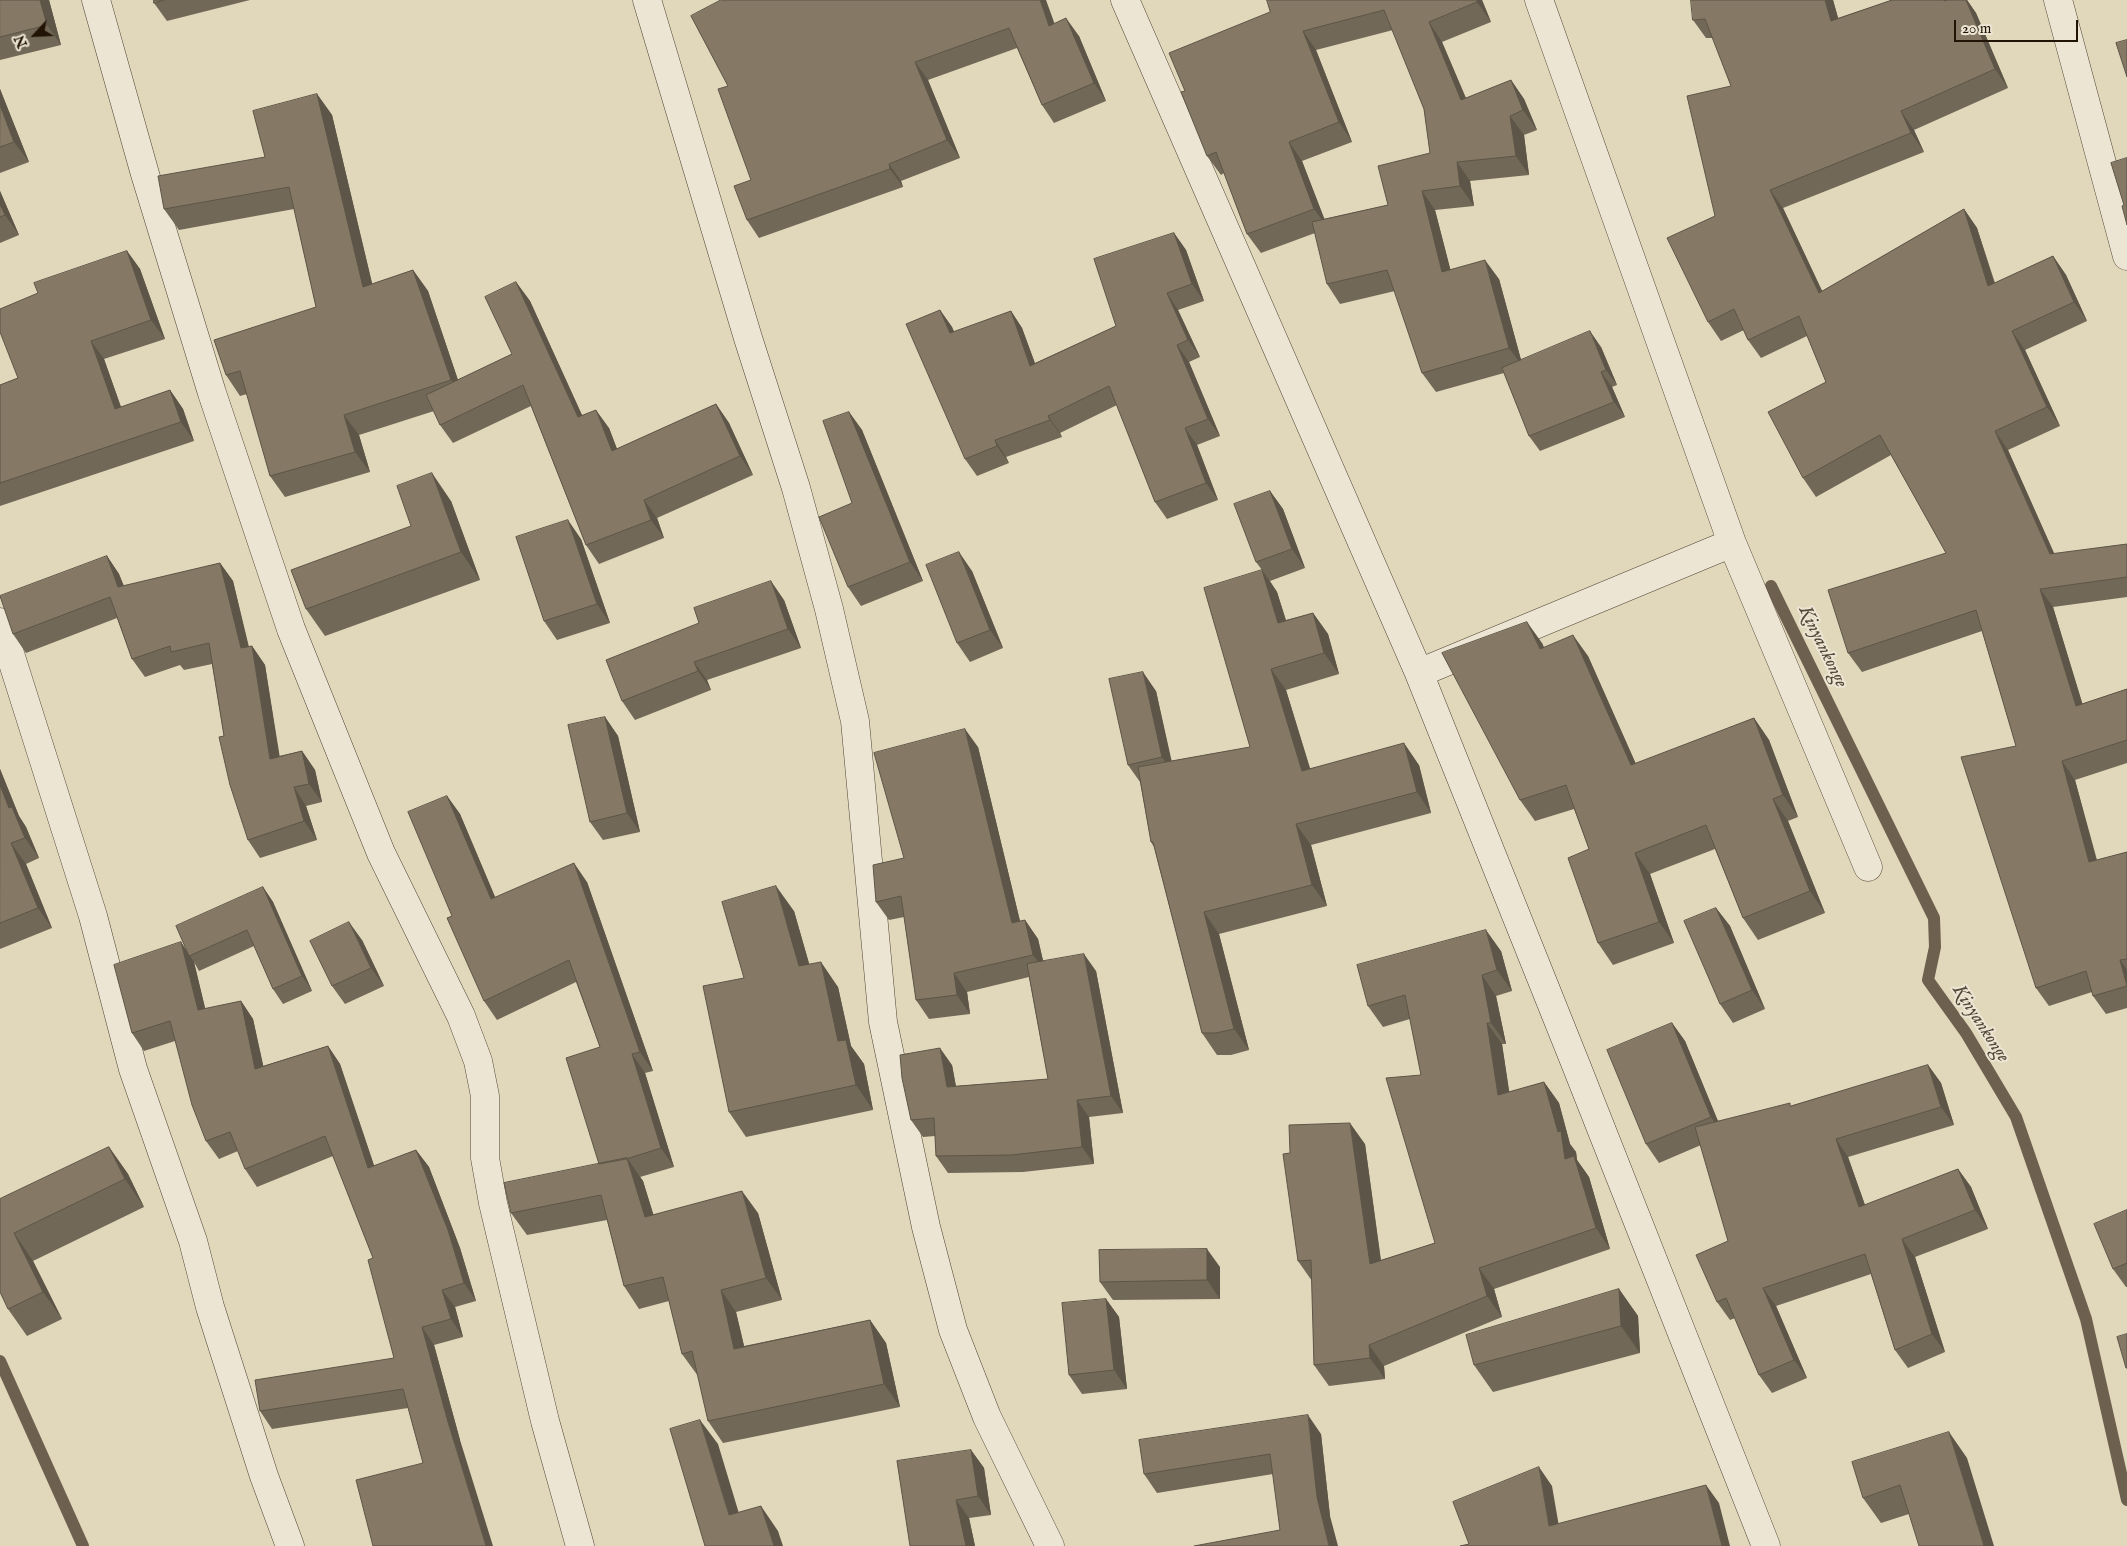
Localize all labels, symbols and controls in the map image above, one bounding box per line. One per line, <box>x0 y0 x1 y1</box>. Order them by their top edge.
north arrow <box>10 10 60 60</box>
scale bar <box>1957 10 2081 42</box>
text: 20 m <box>1962 19 1991 38</box>
text: N <box>11 32 32 51</box>
water label: Kinyankonge <box>1792 602 1852 692</box>
water label: Kinyankonge <box>1946 981 2014 1067</box>

